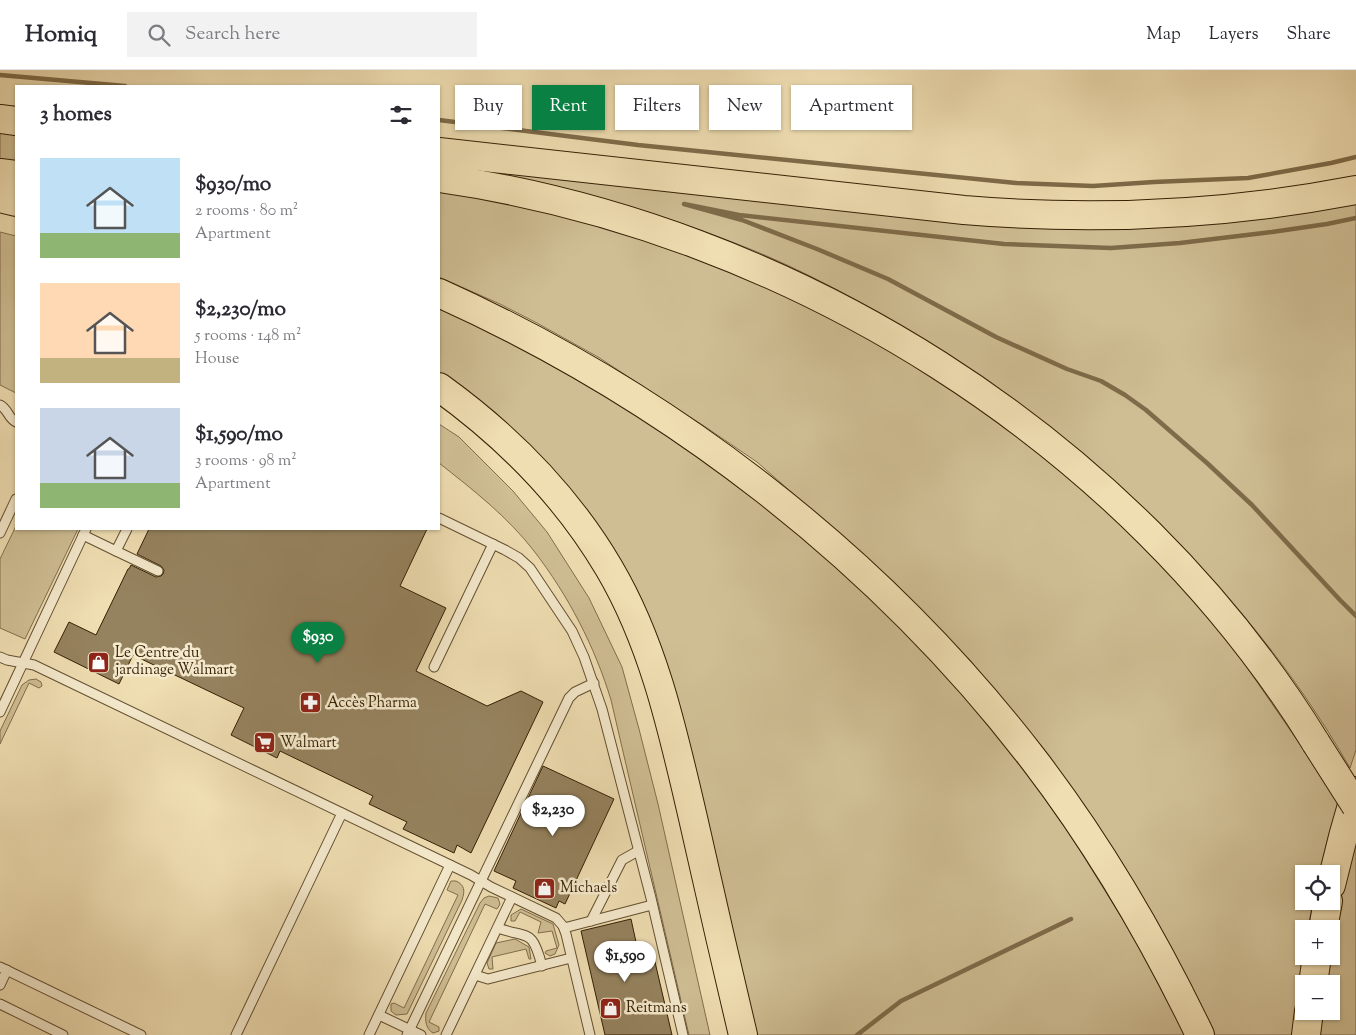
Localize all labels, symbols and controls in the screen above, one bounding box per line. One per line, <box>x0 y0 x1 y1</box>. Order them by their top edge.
search box <box>127 12 477 57</box>
text: Homiq <box>25 18 97 52</box>
icon: search <box>145 21 173 49</box>
text: Search here <box>185 21 280 48</box>
text: Map <box>1146 22 1181 48</box>
text: Layers <box>1209 22 1259 48</box>
text: Share <box>1287 22 1331 48</box>
chip: Buy <box>455 85 522 130</box>
chip: Rent <box>532 85 605 130</box>
chip: Filters <box>615 85 699 130</box>
chip: New <box>709 85 781 130</box>
chip: Apartment <box>791 85 912 130</box>
text: 3 homes <box>40 100 112 130</box>
icon: filters <box>387 101 415 129</box>
text: $930/mo <box>195 170 271 200</box>
icon: home <box>80 178 140 238</box>
text: 2 rooms · 80 m² <box>195 200 298 223</box>
text: Apartment <box>195 223 271 246</box>
text: $2,230/mo <box>195 295 286 325</box>
icon: home <box>80 303 140 363</box>
text: 5 rooms · 148 m² <box>195 325 301 348</box>
text: House <box>195 348 239 371</box>
text: $1,590/mo <box>195 420 283 450</box>
icon: home <box>80 428 140 488</box>
text: 3 rooms · 98 m² <box>195 450 297 473</box>
text: Apartment <box>195 473 271 496</box>
pin: $930 <box>288 622 348 664</box>
text: $930 <box>302 626 334 649</box>
place label: Le Centre du jardinage Walmart <box>115 643 234 681</box>
shop icon: Le Centre du jardinage Walmart <box>87 650 111 674</box>
pharmacy icon: Accès Pharma <box>299 691 323 715</box>
place label: Accès Pharma <box>327 693 417 714</box>
supermarket icon: Walmart <box>252 731 276 755</box>
place label: Walmart <box>280 733 337 754</box>
pin: $2,230 <box>512 794 594 837</box>
text: $2,230 <box>532 799 574 822</box>
map controls <box>1295 865 1340 1020</box>
button: locate <box>1295 865 1340 910</box>
shop icon: Michaels <box>532 876 556 900</box>
place label: Michaels <box>560 878 617 899</box>
button: + <box>1295 920 1340 965</box>
pin: $1,590 <box>584 940 666 983</box>
text: $1,590 <box>605 945 645 968</box>
button: − <box>1295 975 1340 1020</box>
shop icon: Reitmans <box>598 996 622 1020</box>
place label: Reitmans <box>626 998 687 1019</box>

